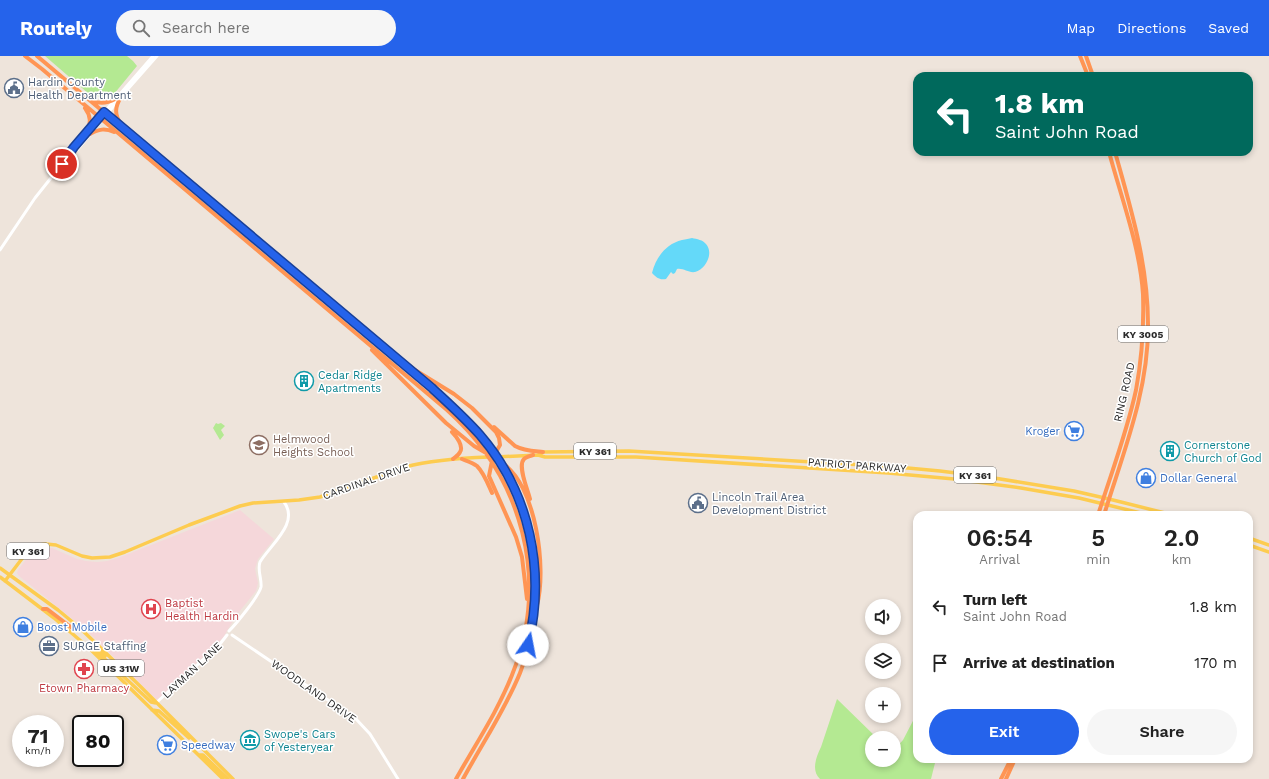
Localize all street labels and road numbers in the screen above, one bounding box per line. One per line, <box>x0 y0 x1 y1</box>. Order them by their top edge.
road number: KY 3005 <box>1118 326 1168 342</box>
street label: RING ROAD <box>1111 361 1138 423</box>
road number: KY 361 <box>574 443 616 459</box>
street label: PATRIOT PARKWAY <box>807 456 907 475</box>
street label: CARDINAL DRIVE <box>321 460 411 502</box>
road number: KY 361 <box>954 467 996 483</box>
road number: KY 361 <box>7 543 49 559</box>
street label: LAYMAN LANE <box>160 639 225 701</box>
street label: WOODLAND DRIVE <box>269 657 359 726</box>
road number: US 31W <box>98 660 144 676</box>

